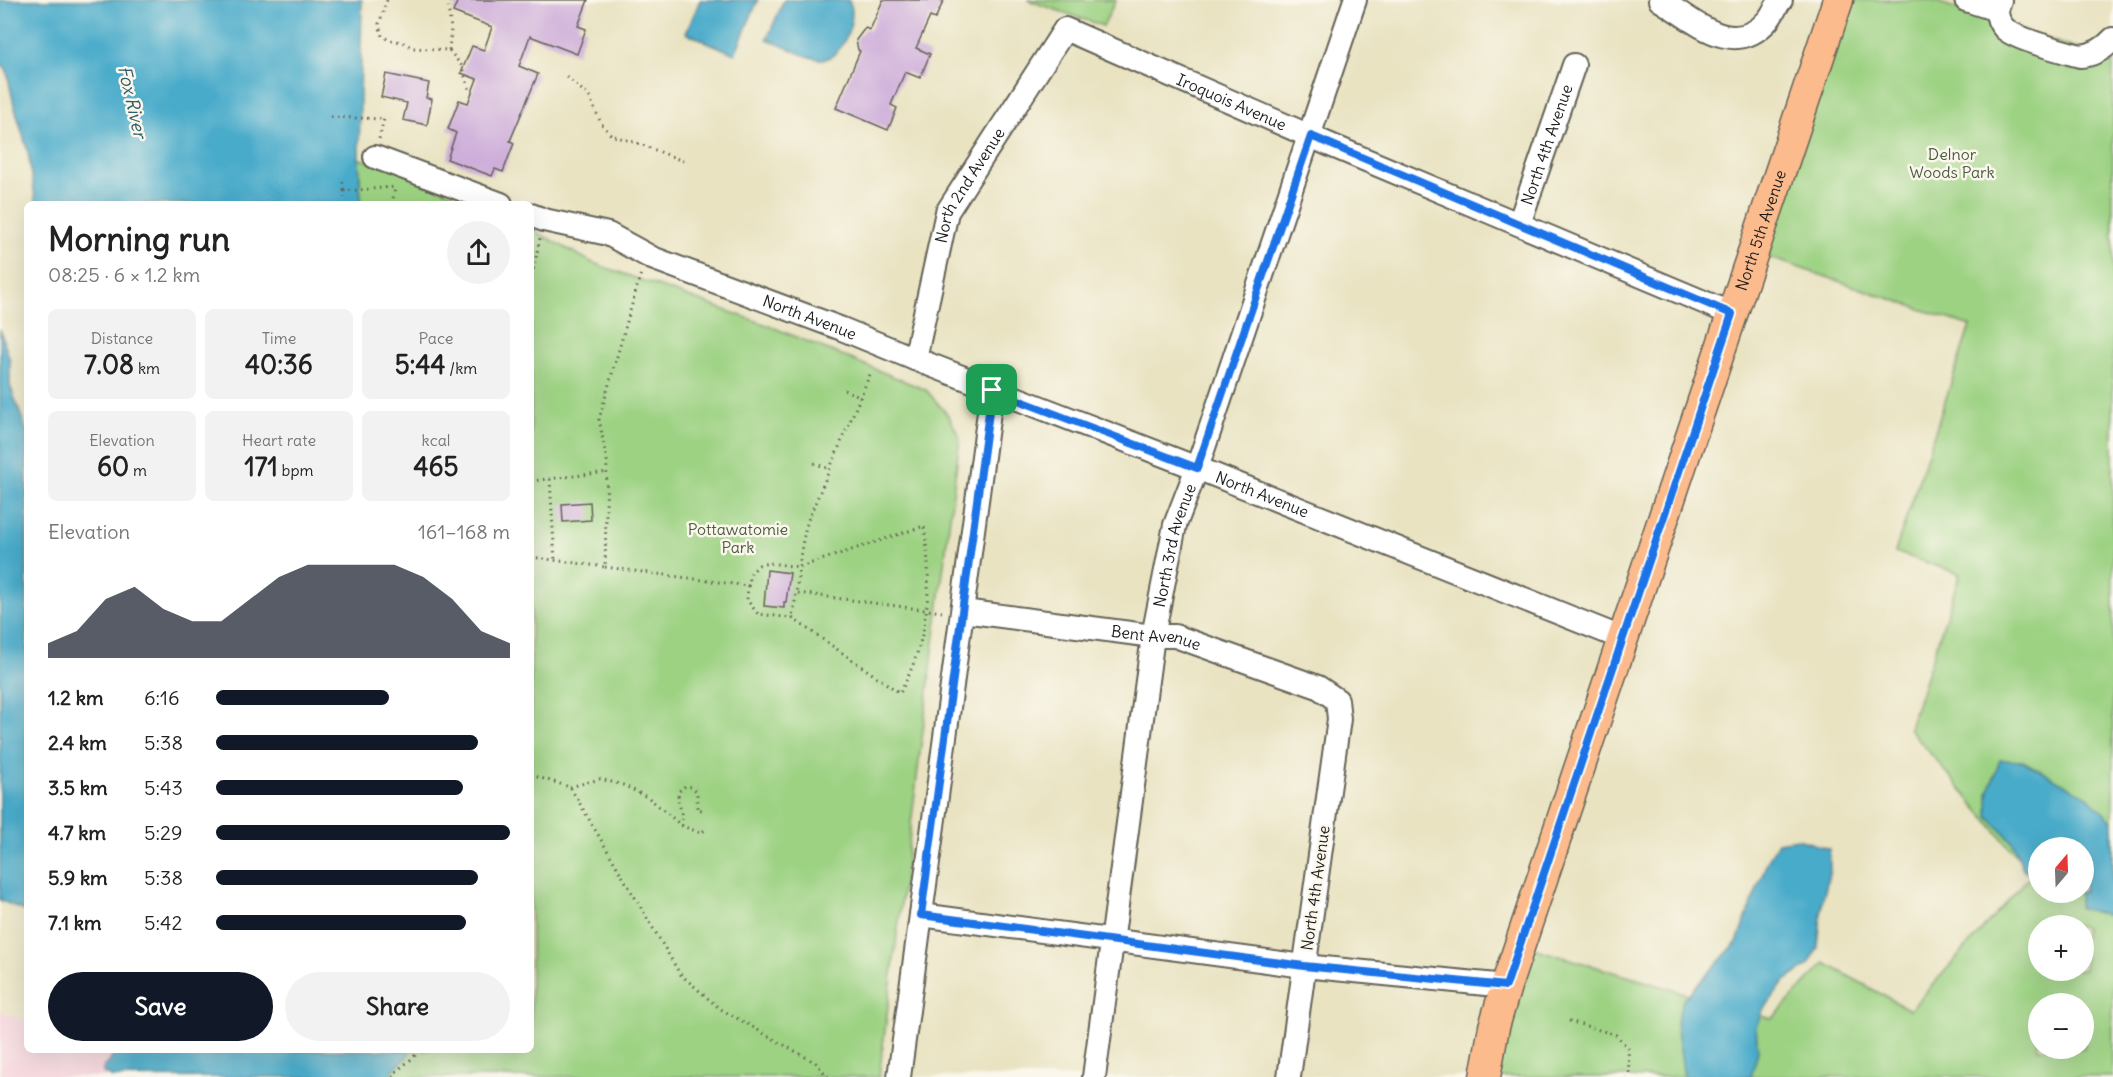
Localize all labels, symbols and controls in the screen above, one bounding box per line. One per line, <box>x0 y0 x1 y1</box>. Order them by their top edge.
water label: Fox River <box>113 63 153 143</box>
street label: Iroquois Avenue <box>1174 69 1290 135</box>
street label: North 4th Avenue <box>1516 82 1577 208</box>
street label: North 2nd Avenue <box>931 124 1009 245</box>
park label: Delnor Woods Park <box>1909 144 1995 182</box>
street label: North 5th Avenue <box>1731 167 1790 293</box>
text: Morning run <box>48 218 230 260</box>
button: share <box>447 221 510 284</box>
text: 08:25 · 6 × 1.2 km <box>48 262 200 287</box>
street label: North Avenue <box>760 290 860 344</box>
text: Distance <box>91 328 153 348</box>
text: Time <box>262 328 296 348</box>
text: Pace <box>419 328 453 348</box>
text: 7.08 <box>84 348 134 381</box>
text: 40:36 <box>245 348 313 381</box>
text: 5:44 <box>395 348 446 381</box>
text: km <box>134 358 160 378</box>
text: /km <box>446 358 477 378</box>
pin <box>966 364 1017 415</box>
icon: arrive <box>975 373 1008 406</box>
text: Elevation <box>89 430 155 450</box>
text: Heart rate <box>242 430 316 450</box>
text: kcal <box>422 430 450 450</box>
text: 60 <box>97 450 129 483</box>
text: 171 <box>244 450 278 483</box>
text: 465 <box>414 450 458 483</box>
text: m <box>129 460 147 480</box>
text: bpm <box>278 460 314 480</box>
street label: North Avenue <box>1213 467 1312 522</box>
street label: North 3rd Avenue <box>1149 481 1200 609</box>
text: Elevation <box>48 519 130 544</box>
text: 161–168 m <box>418 519 510 544</box>
park label: Pottawatomie Park <box>688 519 788 557</box>
street label: Bent Avenue <box>1110 621 1204 654</box>
text: 1.2 km <box>48 685 104 710</box>
text: 6:16 <box>144 685 180 710</box>
text: 2.4 km <box>48 730 107 755</box>
text: 5:38 <box>144 730 183 755</box>
text: 3.5 km <box>48 775 108 800</box>
text: 5:43 <box>144 775 183 800</box>
text: 4.7 km <box>48 820 106 845</box>
text: 5:29 <box>144 820 182 845</box>
street label: North 4th Avenue <box>1296 824 1334 952</box>
north arrow <box>2028 837 2094 903</box>
map controls <box>2028 837 2094 1059</box>
text: 5.9 km <box>48 865 108 890</box>
text: 5:38 <box>144 865 183 890</box>
text: 7.1 km <box>48 910 102 935</box>
text: 5:42 <box>144 910 183 935</box>
button: + <box>2028 915 2094 981</box>
button: Save <box>48 972 273 1041</box>
button: Share <box>285 972 510 1041</box>
button: − <box>2028 993 2094 1059</box>

